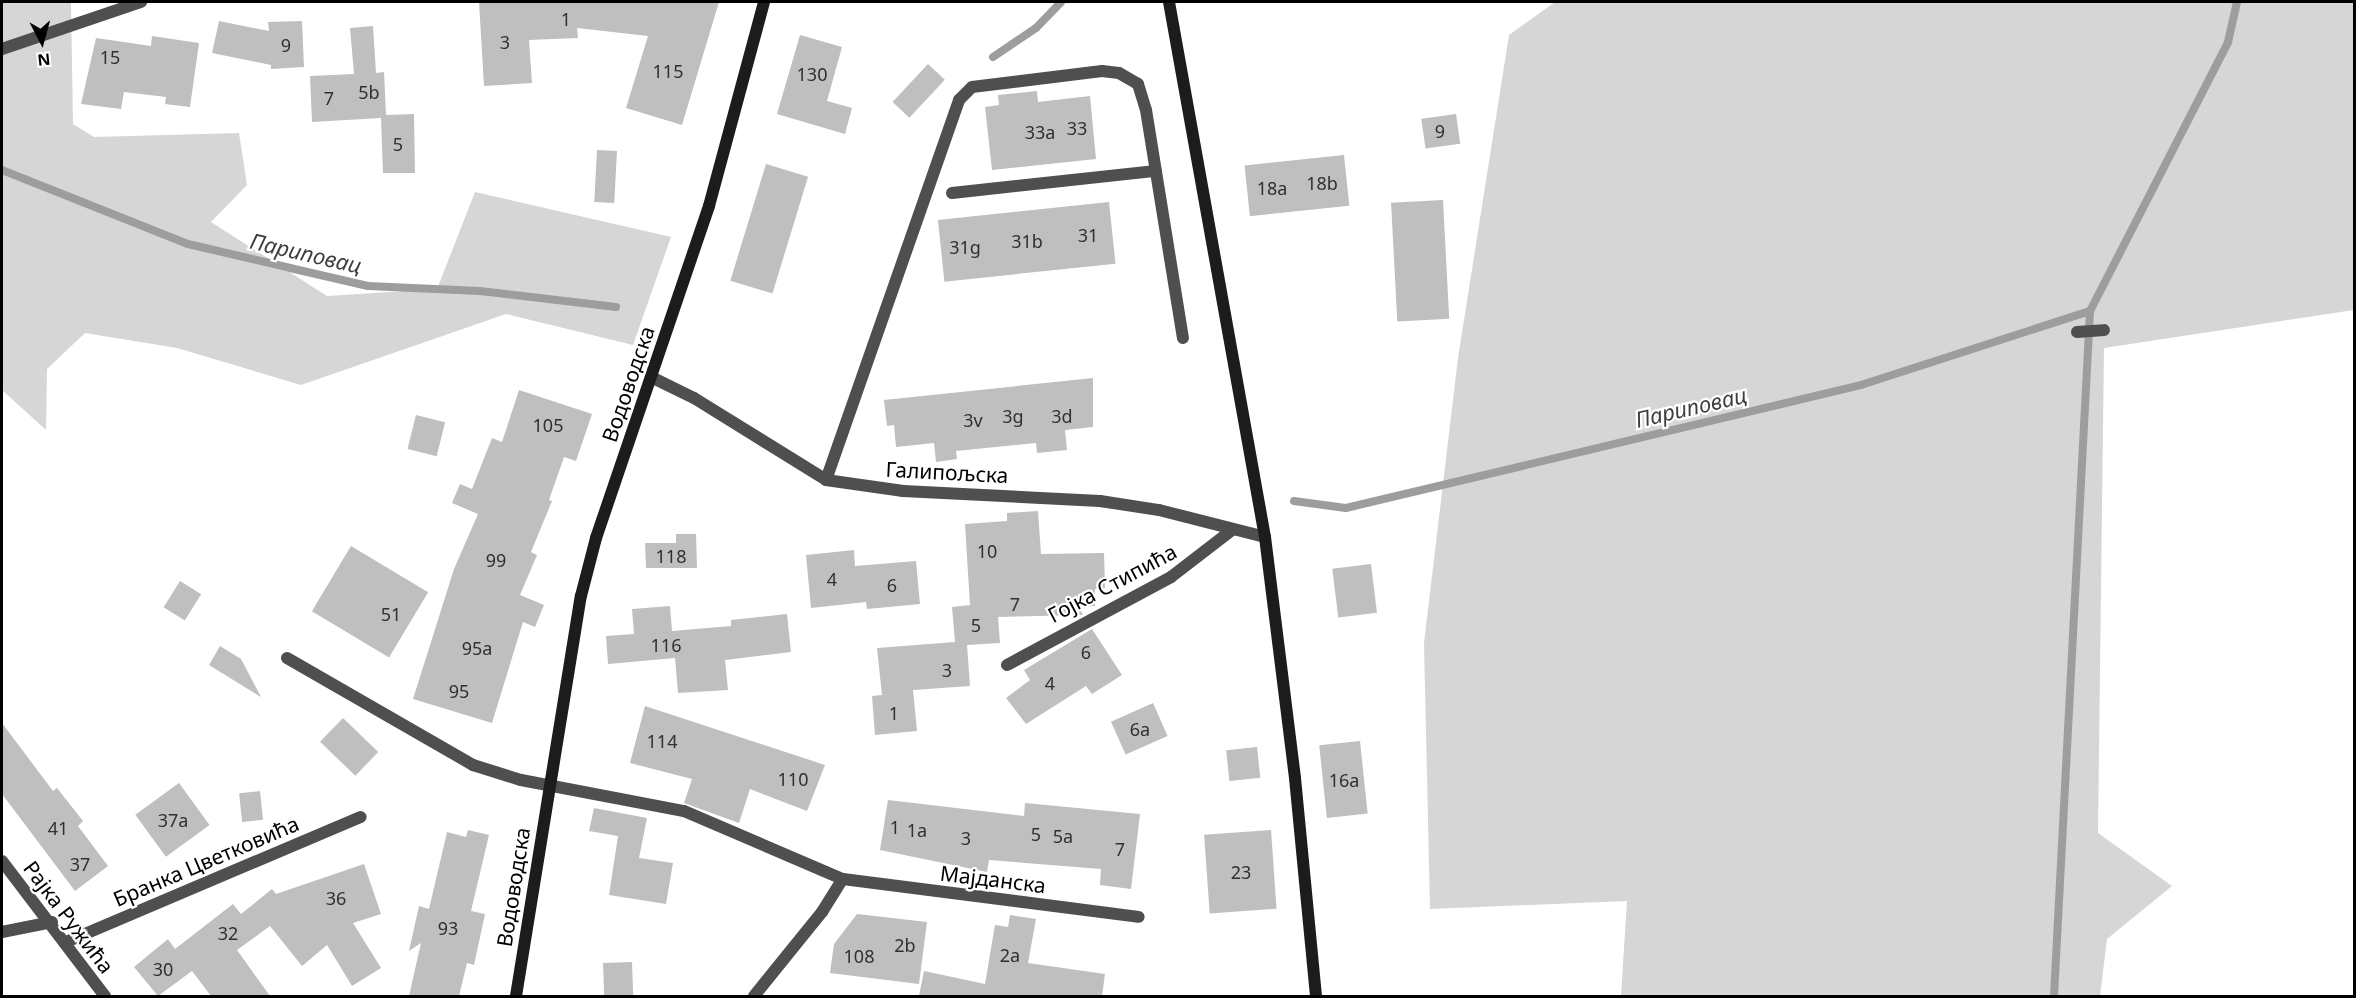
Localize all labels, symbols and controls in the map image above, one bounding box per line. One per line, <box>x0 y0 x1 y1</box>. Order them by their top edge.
house number: 1 <box>561 8 571 30</box>
north arrow <box>12 12 72 72</box>
house number: 3 <box>500 31 510 53</box>
house number: 9 <box>281 34 291 56</box>
house number: 15 <box>100 46 120 68</box>
text: N <box>36 48 52 72</box>
house number: 115 <box>653 60 683 82</box>
house number: 130 <box>797 63 827 85</box>
house number: 5b <box>358 81 380 103</box>
house number: 7 <box>324 87 334 109</box>
house number: 33 <box>1067 117 1087 139</box>
house number: 9 <box>1435 120 1445 142</box>
house number: 33a <box>1025 121 1055 143</box>
house number: 5 <box>393 133 403 155</box>
house number: 18b <box>1306 172 1338 194</box>
house number: 18a <box>1257 177 1287 199</box>
house number: 31 <box>1078 224 1098 246</box>
water label: Париповац <box>248 227 364 279</box>
house number: 31b <box>1011 230 1043 252</box>
house number: 31g <box>949 236 981 258</box>
street label: Водоводска <box>596 323 660 445</box>
water label: Париповац <box>1633 381 1749 433</box>
house number: 3g <box>1002 405 1024 427</box>
house number: 3d <box>1051 405 1073 427</box>
house number: 3v <box>963 409 983 431</box>
house number: 105 <box>533 414 563 436</box>
street label: Галипољска <box>885 456 1009 488</box>
street label: Гојка Стипића <box>1043 538 1181 628</box>
house number: 10 <box>977 540 997 562</box>
house number: 118 <box>656 545 686 567</box>
house number: 99 <box>486 549 506 571</box>
house number: 4 <box>827 568 837 590</box>
house number: 6 <box>887 574 897 596</box>
house number: 7 <box>1010 593 1020 615</box>
house number: 51 <box>381 603 401 625</box>
house number: 5 <box>971 614 981 636</box>
house number: 116 <box>651 634 681 656</box>
house number: 95a <box>462 637 492 659</box>
house number: 6 <box>1081 641 1091 663</box>
house number: 3 <box>942 659 952 681</box>
house number: 4 <box>1045 672 1055 694</box>
house number: 95 <box>449 680 469 702</box>
house number: 1 <box>889 702 899 724</box>
house number: 6a <box>1130 718 1150 740</box>
house number: 114 <box>647 730 677 752</box>
house number: 110 <box>778 768 808 790</box>
house number: 16a <box>1329 769 1359 791</box>
house number: 37a <box>158 809 188 831</box>
street label: Бранка Цветковића <box>109 810 303 912</box>
house number: 1 <box>890 816 900 838</box>
house number: 41 <box>48 817 68 839</box>
house number: 1a <box>907 819 927 841</box>
house number: 5 <box>1031 823 1041 845</box>
street label: Водоводска <box>491 825 535 949</box>
house number: 5a <box>1053 825 1073 847</box>
house number: 3 <box>961 827 971 849</box>
house number: 7 <box>1115 838 1125 860</box>
house number: 37 <box>70 853 90 875</box>
street label: Рајка Ружића <box>19 856 119 978</box>
street label: Мајданска <box>939 860 1047 898</box>
house number: 23 <box>1231 861 1251 883</box>
house number: 36 <box>326 887 346 909</box>
house number: 93 <box>438 917 458 939</box>
house number: 32 <box>218 922 238 944</box>
house number: 2b <box>894 934 916 956</box>
house number: 2a <box>1000 944 1020 966</box>
house number: 108 <box>844 945 874 967</box>
house number: 30 <box>153 958 173 980</box>

